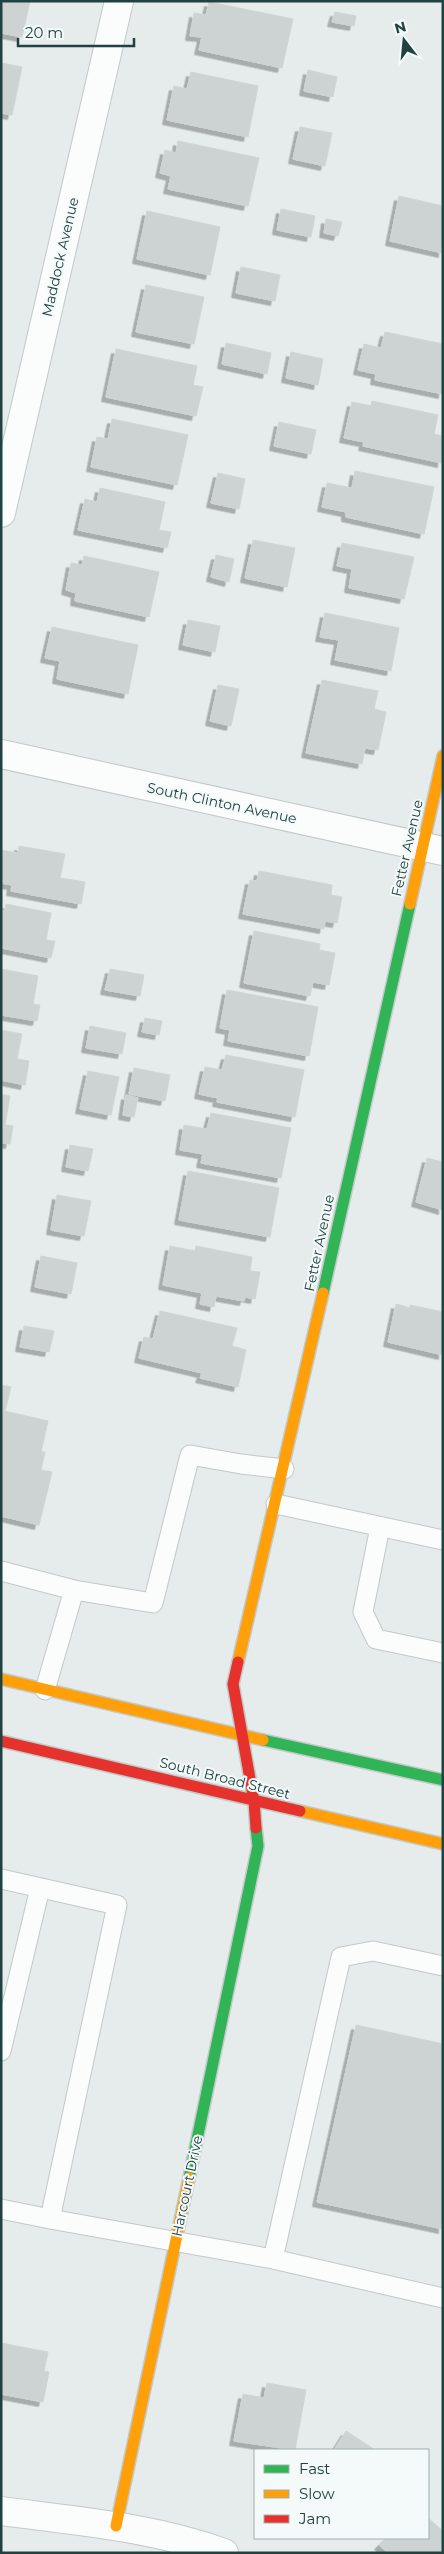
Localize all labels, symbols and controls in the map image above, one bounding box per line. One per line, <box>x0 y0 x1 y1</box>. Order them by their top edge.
scale bar <box>18 15 134 47</box>
north arrow <box>379 15 429 65</box>
text: N <box>392 17 408 38</box>
text: 20 m <box>25 23 63 42</box>
street label: Maddock Avenue <box>38 196 82 318</box>
street label: South Clinton Avenue <box>145 778 299 828</box>
street label: Fetter Avenue <box>387 798 427 898</box>
street label: Fetter Avenue <box>300 1193 338 1293</box>
street label: South Broad Street <box>158 1753 293 1803</box>
street label: Harcourt Drive <box>168 2134 206 2238</box>
legend <box>254 2449 429 2539</box>
text: Fast <box>299 2459 330 2478</box>
text: Slow <box>299 2484 335 2503</box>
text: Jam <box>298 2509 331 2528</box>

